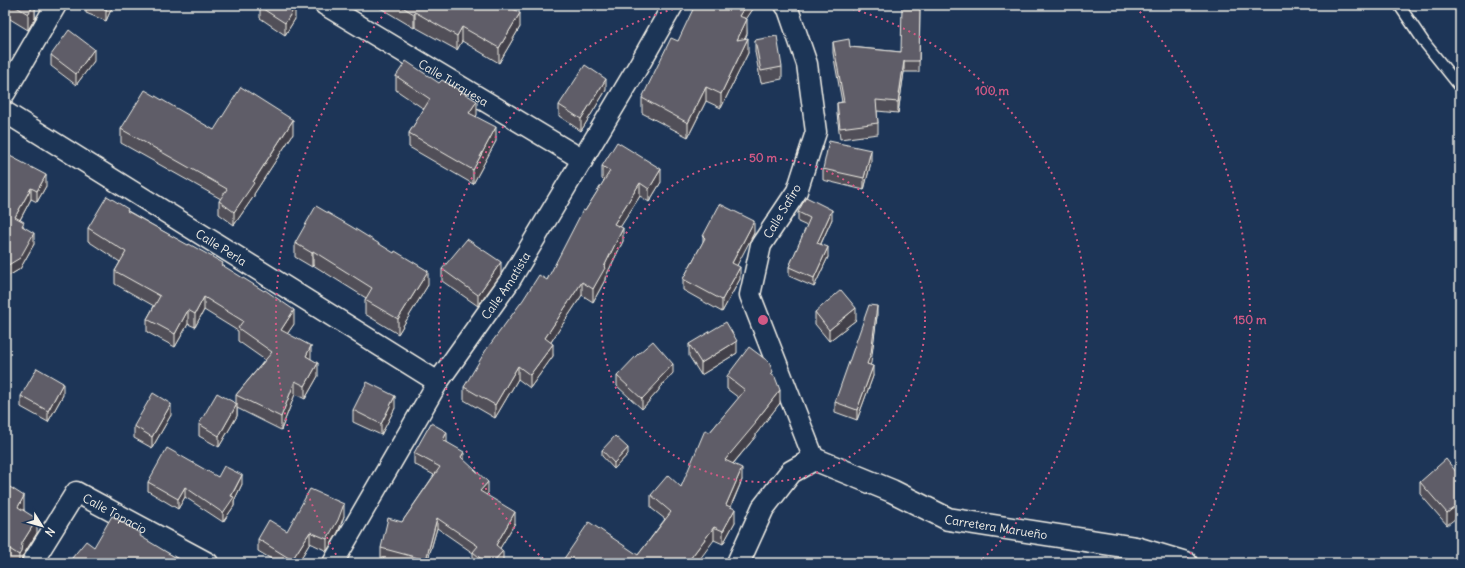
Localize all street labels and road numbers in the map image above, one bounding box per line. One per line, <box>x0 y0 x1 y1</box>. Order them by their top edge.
street label: Calle Turquesa <box>416 55 491 109</box>
street label: Calle Safiro <box>760 181 804 241</box>
street label: Calle Perla <box>193 225 250 268</box>
street label: Calle Amatista <box>478 249 533 322</box>
street label: Calle Topacio <box>80 490 150 537</box>
street label: Carretera Marueño <box>944 511 1049 542</box>

